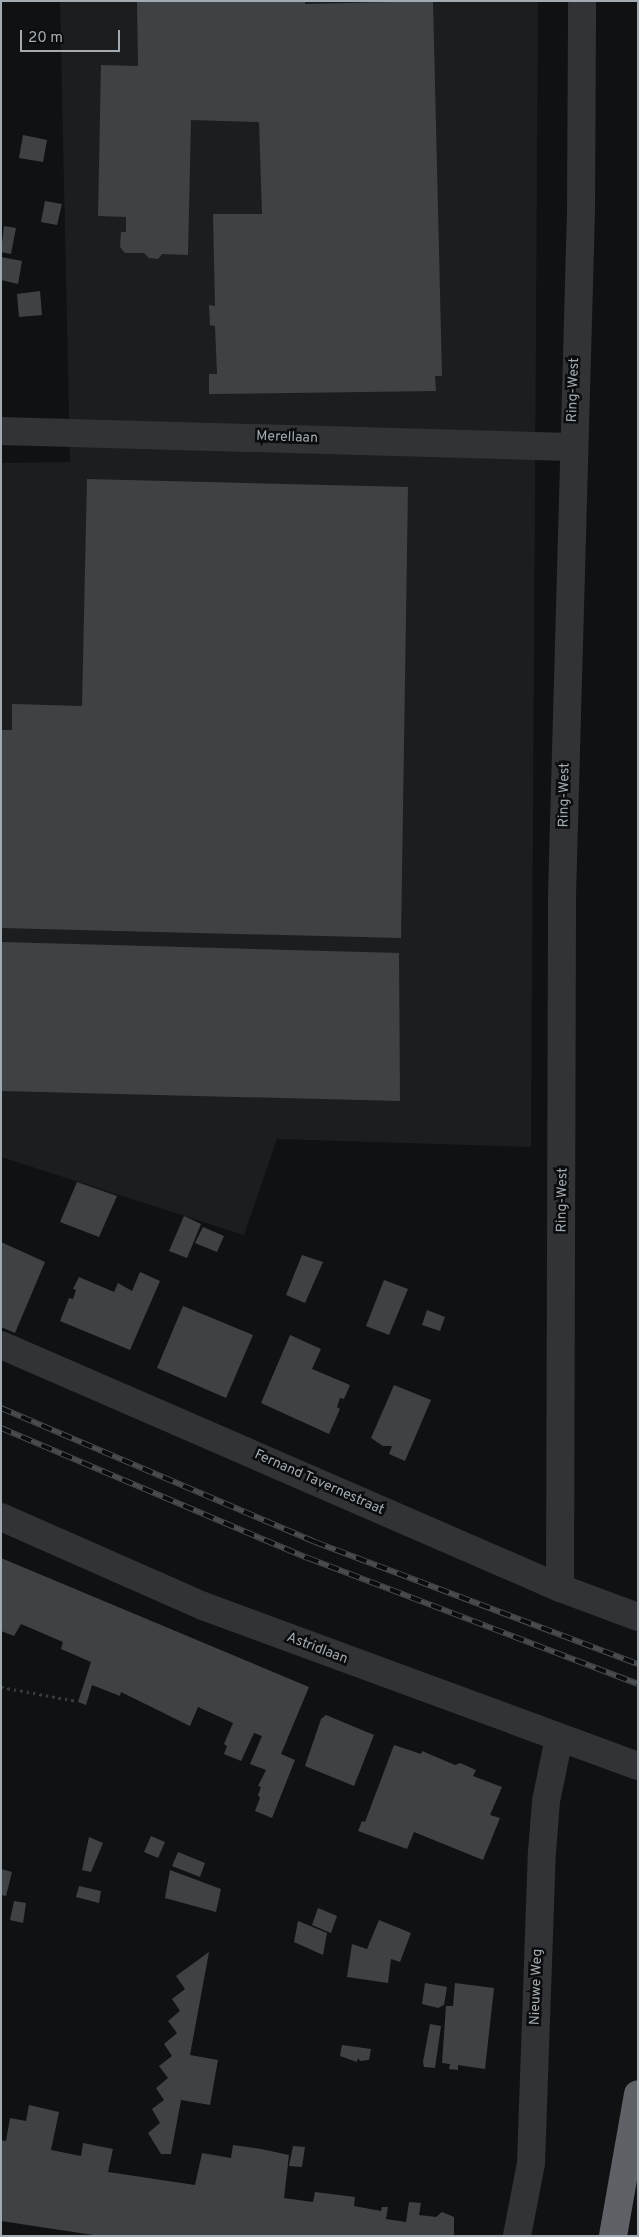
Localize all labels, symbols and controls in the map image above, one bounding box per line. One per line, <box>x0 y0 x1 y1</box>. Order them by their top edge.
scale bar <box>22 20 122 52</box>
text: 20 m <box>28 29 63 48</box>
street label: Ring-West <box>564 357 584 423</box>
street label: Merellaan <box>256 429 318 447</box>
street label: Ring-West <box>556 762 574 828</box>
street label: Ring-West <box>554 1167 572 1233</box>
street label: Fernand Tavernestraat <box>251 1447 387 1519</box>
street label: Astridlaan <box>284 1630 350 1668</box>
street label: Nieuwe Weg <box>527 1948 547 2026</box>

